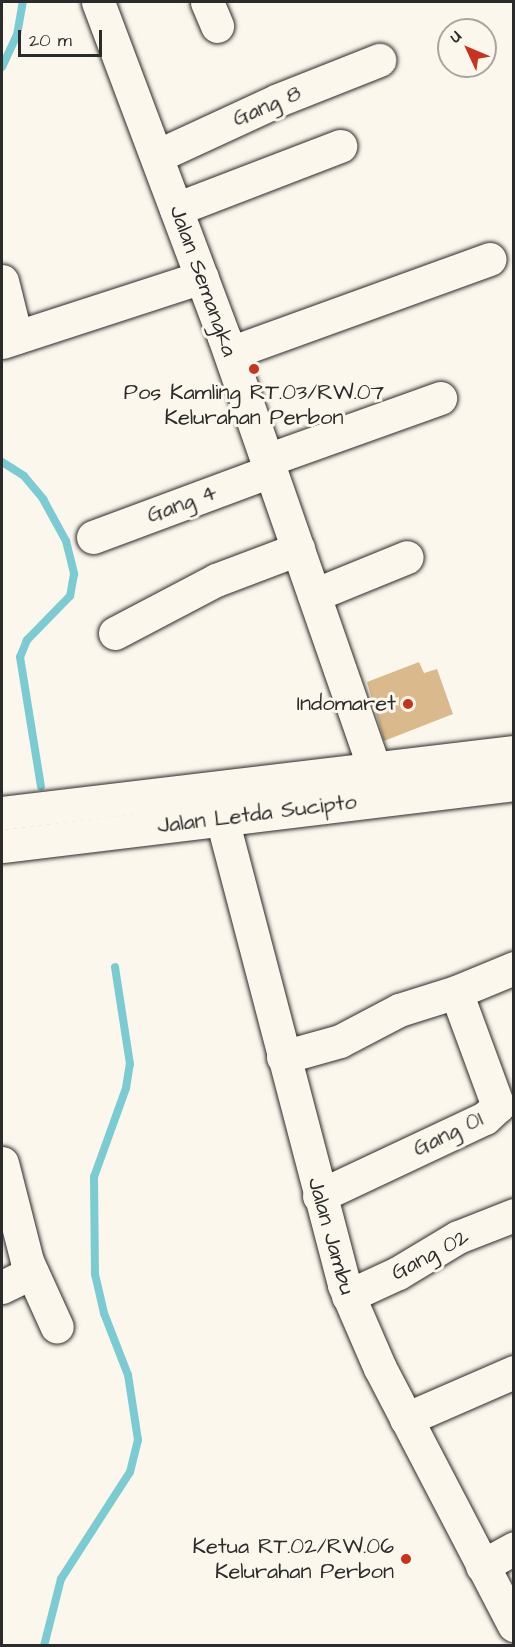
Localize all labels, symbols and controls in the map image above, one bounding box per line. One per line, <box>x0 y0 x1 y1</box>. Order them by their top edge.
scale bar <box>21 18 105 56</box>
north arrow <box>437 18 497 78</box>
text: U <box>444 26 467 48</box>
text: 20 m <box>29 28 72 53</box>
street label: Gang 8 <box>229 80 305 132</box>
street label: Jalan Semangka <box>163 202 243 360</box>
marker: Pos Kamling RT.03/RW.07 Kelurahan Perbon <box>247 362 261 376</box>
place label: Pos Kamling RT.03/RW.07 Kelurahan Perbon <box>124 379 384 430</box>
street label: Gang 4 <box>143 479 221 529</box>
place label: Indomaret <box>297 691 396 717</box>
marker: Indomaret <box>401 697 415 711</box>
street label: Jalan Letda Sucipto <box>156 789 358 839</box>
street label: Gang 01 <box>409 1106 487 1162</box>
street label: Jalan Jambu <box>302 1174 360 1298</box>
street label: Gang 02 <box>387 1224 473 1286</box>
place label: Ketua RT.02/RW.06 Kelurahan Perbon <box>193 1533 394 1585</box>
marker: Ketua RT.02/RW.06 Kelurahan Perbon <box>399 1552 413 1566</box>

